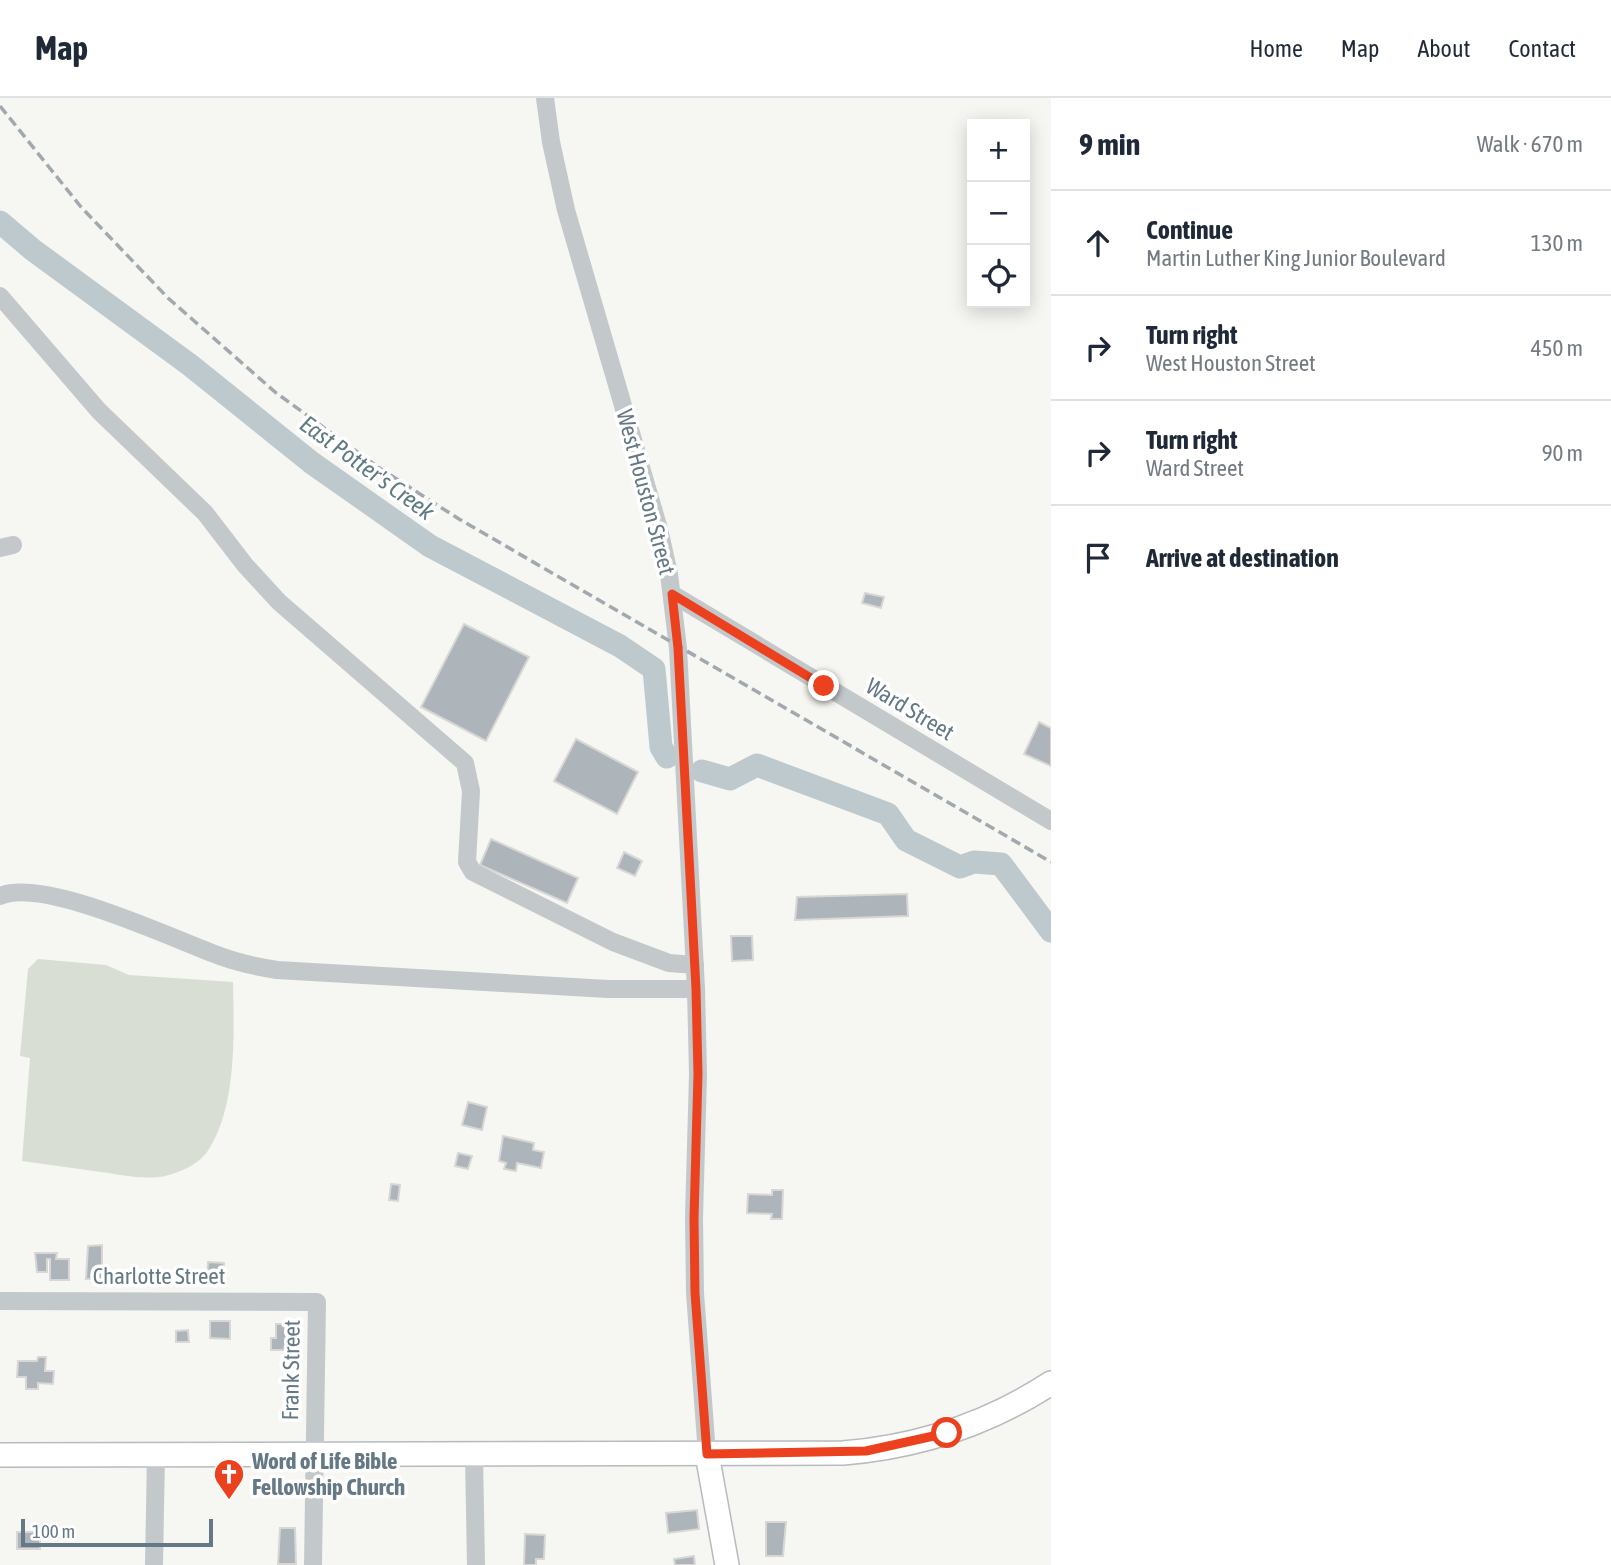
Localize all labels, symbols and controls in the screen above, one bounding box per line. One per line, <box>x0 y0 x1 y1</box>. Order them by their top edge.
text: Map <box>35 29 88 67</box>
text: Home <box>1249 35 1303 62</box>
text: Map <box>1341 35 1379 62</box>
text: About <box>1417 35 1470 62</box>
text: Contact <box>1508 35 1576 62</box>
map controls <box>967 119 1030 308</box>
button: + <box>967 119 1030 182</box>
text: 9 min <box>1079 127 1140 161</box>
text: Walk · 670 m <box>1477 131 1583 157</box>
button: − <box>967 182 1030 245</box>
text: Continue <box>1146 215 1233 245</box>
icon: ahead <box>1079 224 1117 262</box>
text: 130 m <box>1531 230 1583 256</box>
button: locate <box>967 245 1030 308</box>
text: Martin Luther King Junior Boulevard <box>1146 245 1446 271</box>
text: Turn right <box>1146 320 1237 350</box>
icon: right <box>1079 329 1117 367</box>
text: 450 m <box>1531 335 1583 361</box>
text: West Houston Street <box>1146 350 1316 376</box>
street label: West Houston Street <box>611 407 681 577</box>
water label: East Potter's Creek <box>295 410 440 526</box>
text: Turn right <box>1146 425 1237 455</box>
icon: right <box>1079 434 1117 472</box>
text: 90 m <box>1542 440 1583 466</box>
text: Ward Street <box>1146 455 1244 481</box>
icon: arrive <box>1079 539 1117 577</box>
text: Arrive at destination <box>1146 543 1339 573</box>
route end <box>808 670 839 701</box>
street label: Ward Street <box>861 673 959 745</box>
street label: Charlotte Street <box>93 1263 225 1289</box>
street label: Frank Street <box>277 1319 305 1421</box>
route start <box>931 1417 962 1448</box>
place label: Word of Life Bible Fellowship Church <box>251 1448 405 1500</box>
church icon: Word of Life Bible Fellowship Church <box>212 1457 246 1501</box>
scale bar <box>21 1516 214 1548</box>
text: 100 m <box>32 1520 75 1542</box>

